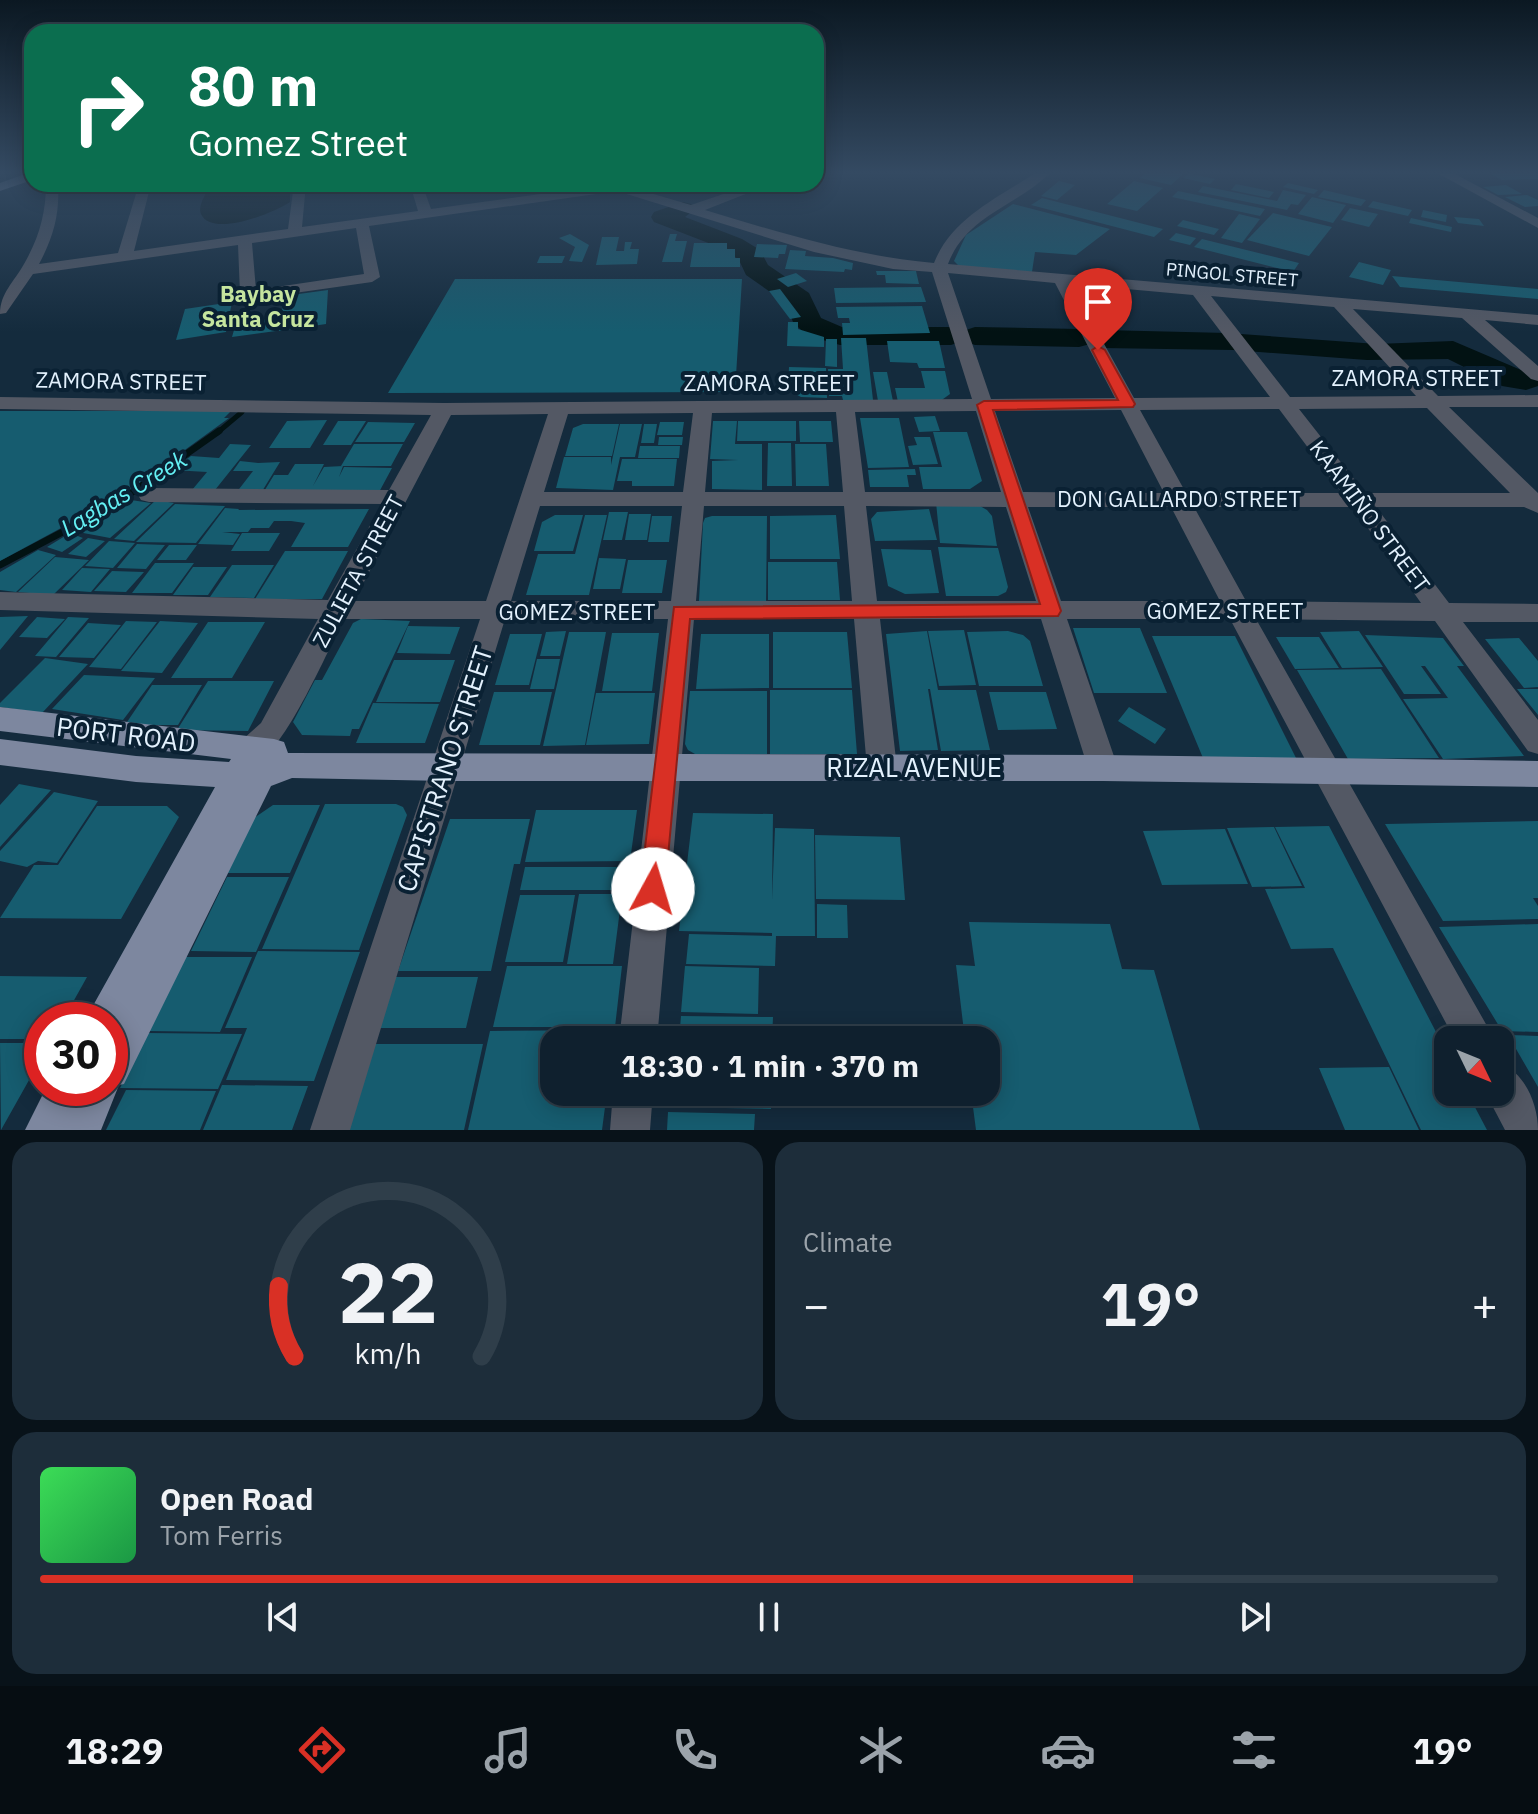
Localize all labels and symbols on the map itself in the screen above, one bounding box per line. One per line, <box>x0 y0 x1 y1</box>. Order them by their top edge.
street label: PINGOL STREET <box>1165 257 1299 292</box>
pin <box>1064 268 1132 350</box>
district label: Baybay Santa Cruz <box>201 279 315 333</box>
street label: ZAMORA STREET <box>1331 363 1503 392</box>
street label: ZAMORA STREET <box>35 365 207 396</box>
street label: ZAMORA STREET <box>683 368 855 397</box>
street label: KAAMIÑO STREET <box>1304 434 1437 598</box>
water label: Lagbas Creek <box>54 443 193 543</box>
street label: DON GALLARDO STREET <box>1057 484 1301 513</box>
street label: ZULIETA STREET <box>305 489 410 652</box>
street label: GOMEZ STREET <box>1147 596 1304 625</box>
street label: GOMEZ STREET <box>499 597 656 626</box>
street label: CAPISTRANO STREET <box>388 641 500 896</box>
street label: PORT ROAD <box>55 709 198 759</box>
street label: RIZAL AVENUE <box>826 750 1002 784</box>
position arrow <box>611 847 695 931</box>
speed limit sign: 30 <box>24 1002 128 1106</box>
north arrow <box>1434 1026 1514 1106</box>

